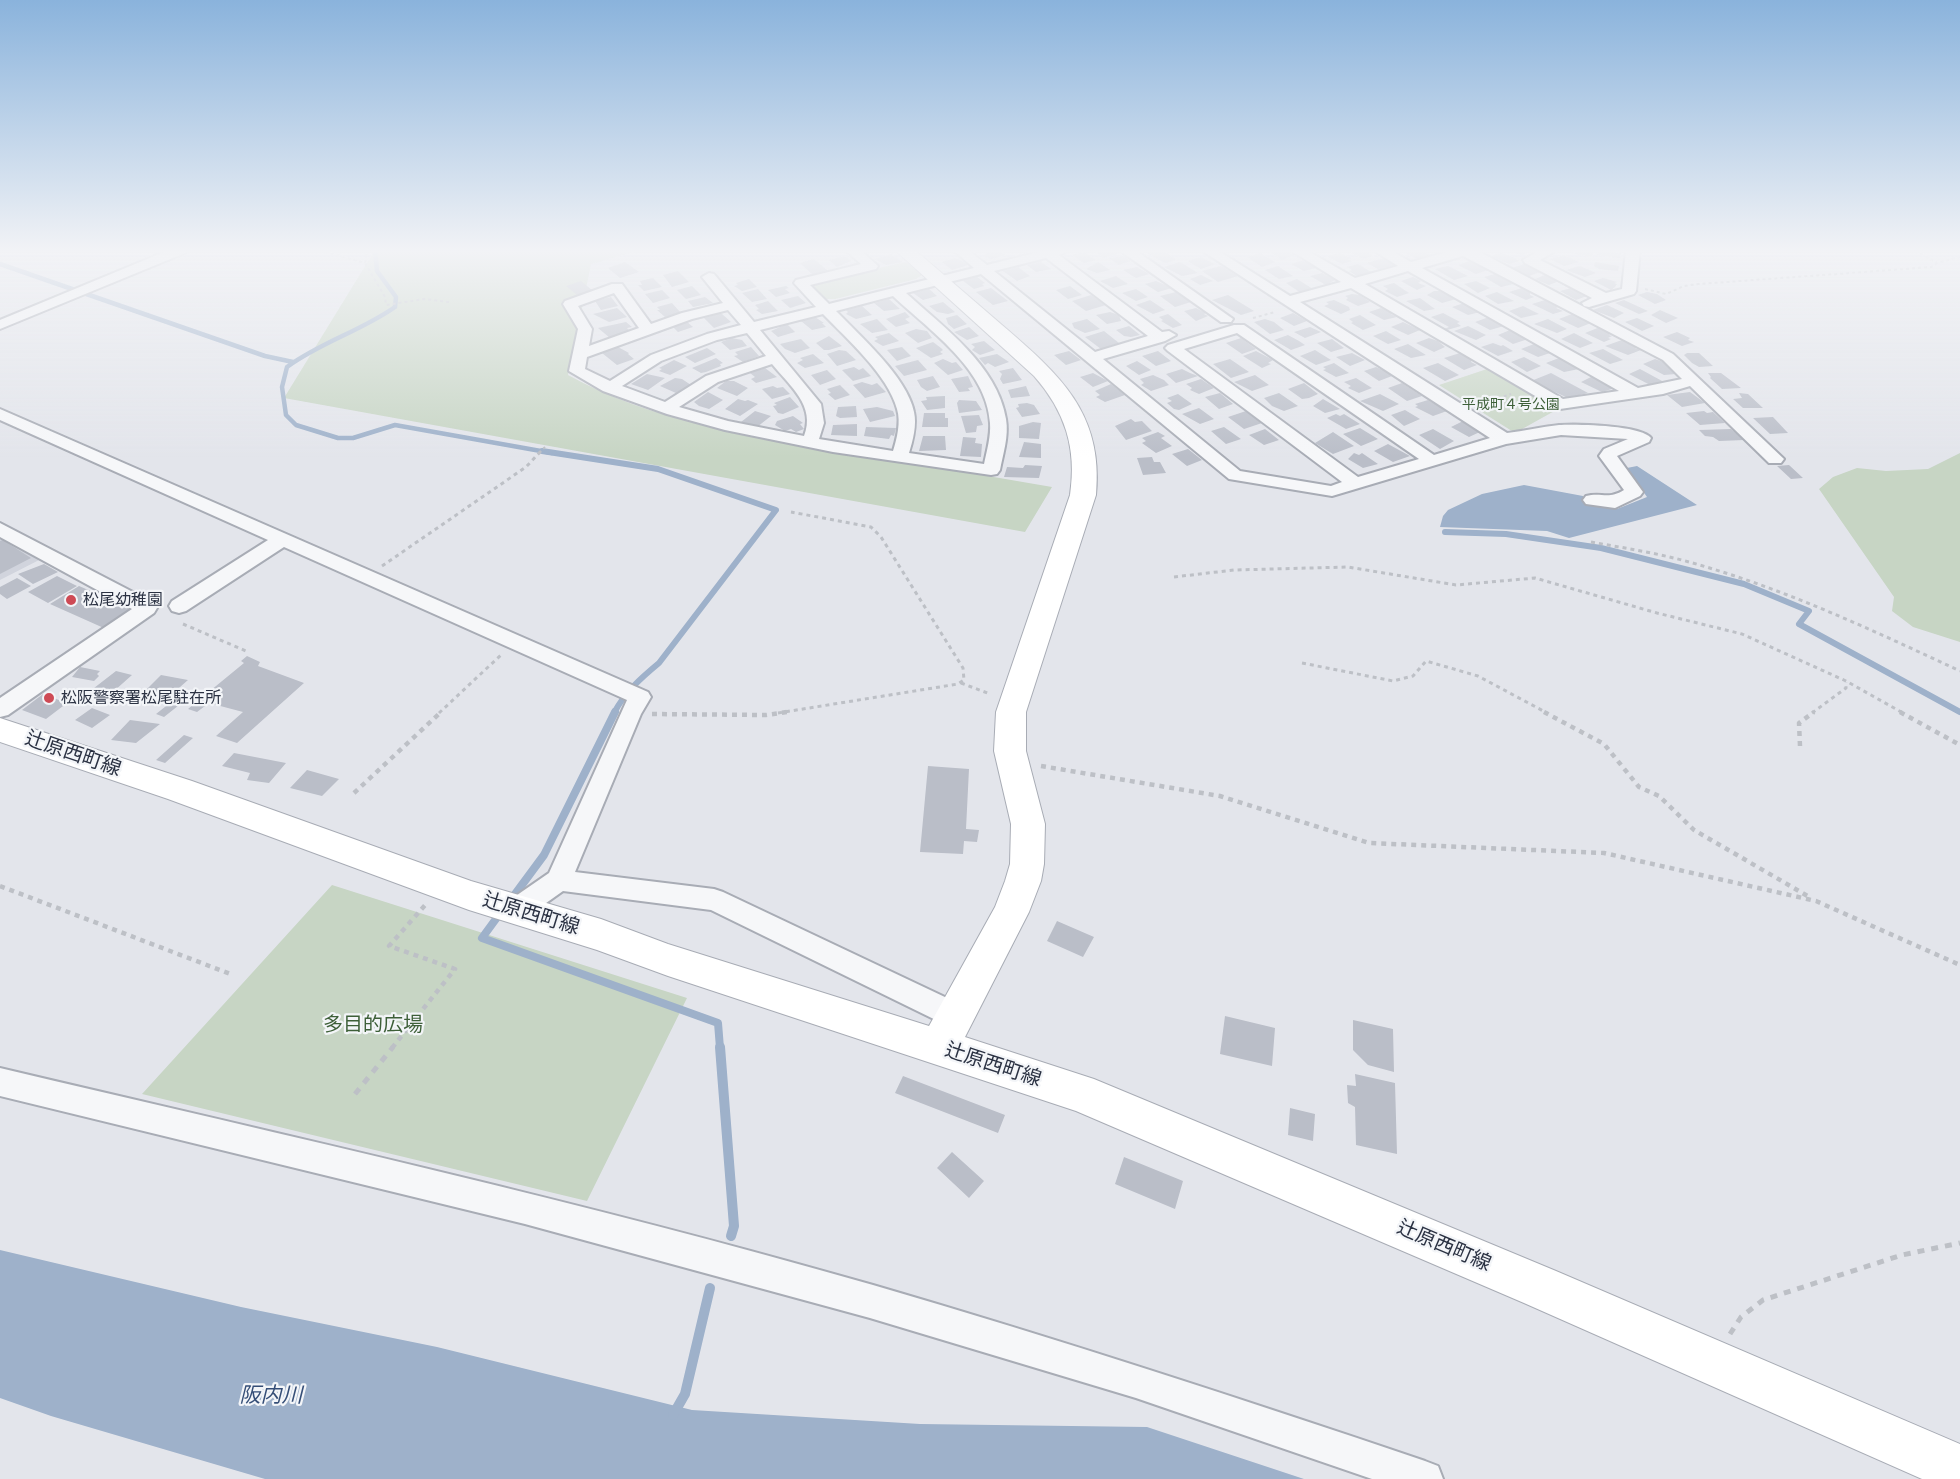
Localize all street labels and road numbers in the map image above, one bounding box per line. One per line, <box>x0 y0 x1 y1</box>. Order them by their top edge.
street label: 辻原西町線 <box>22 726 124 782</box>
street label: 辻原西町線 <box>480 888 582 940</box>
street label: 辻原西町線 <box>942 1038 1044 1092</box>
street label: 辻原西町線 <box>1393 1215 1495 1277</box>

